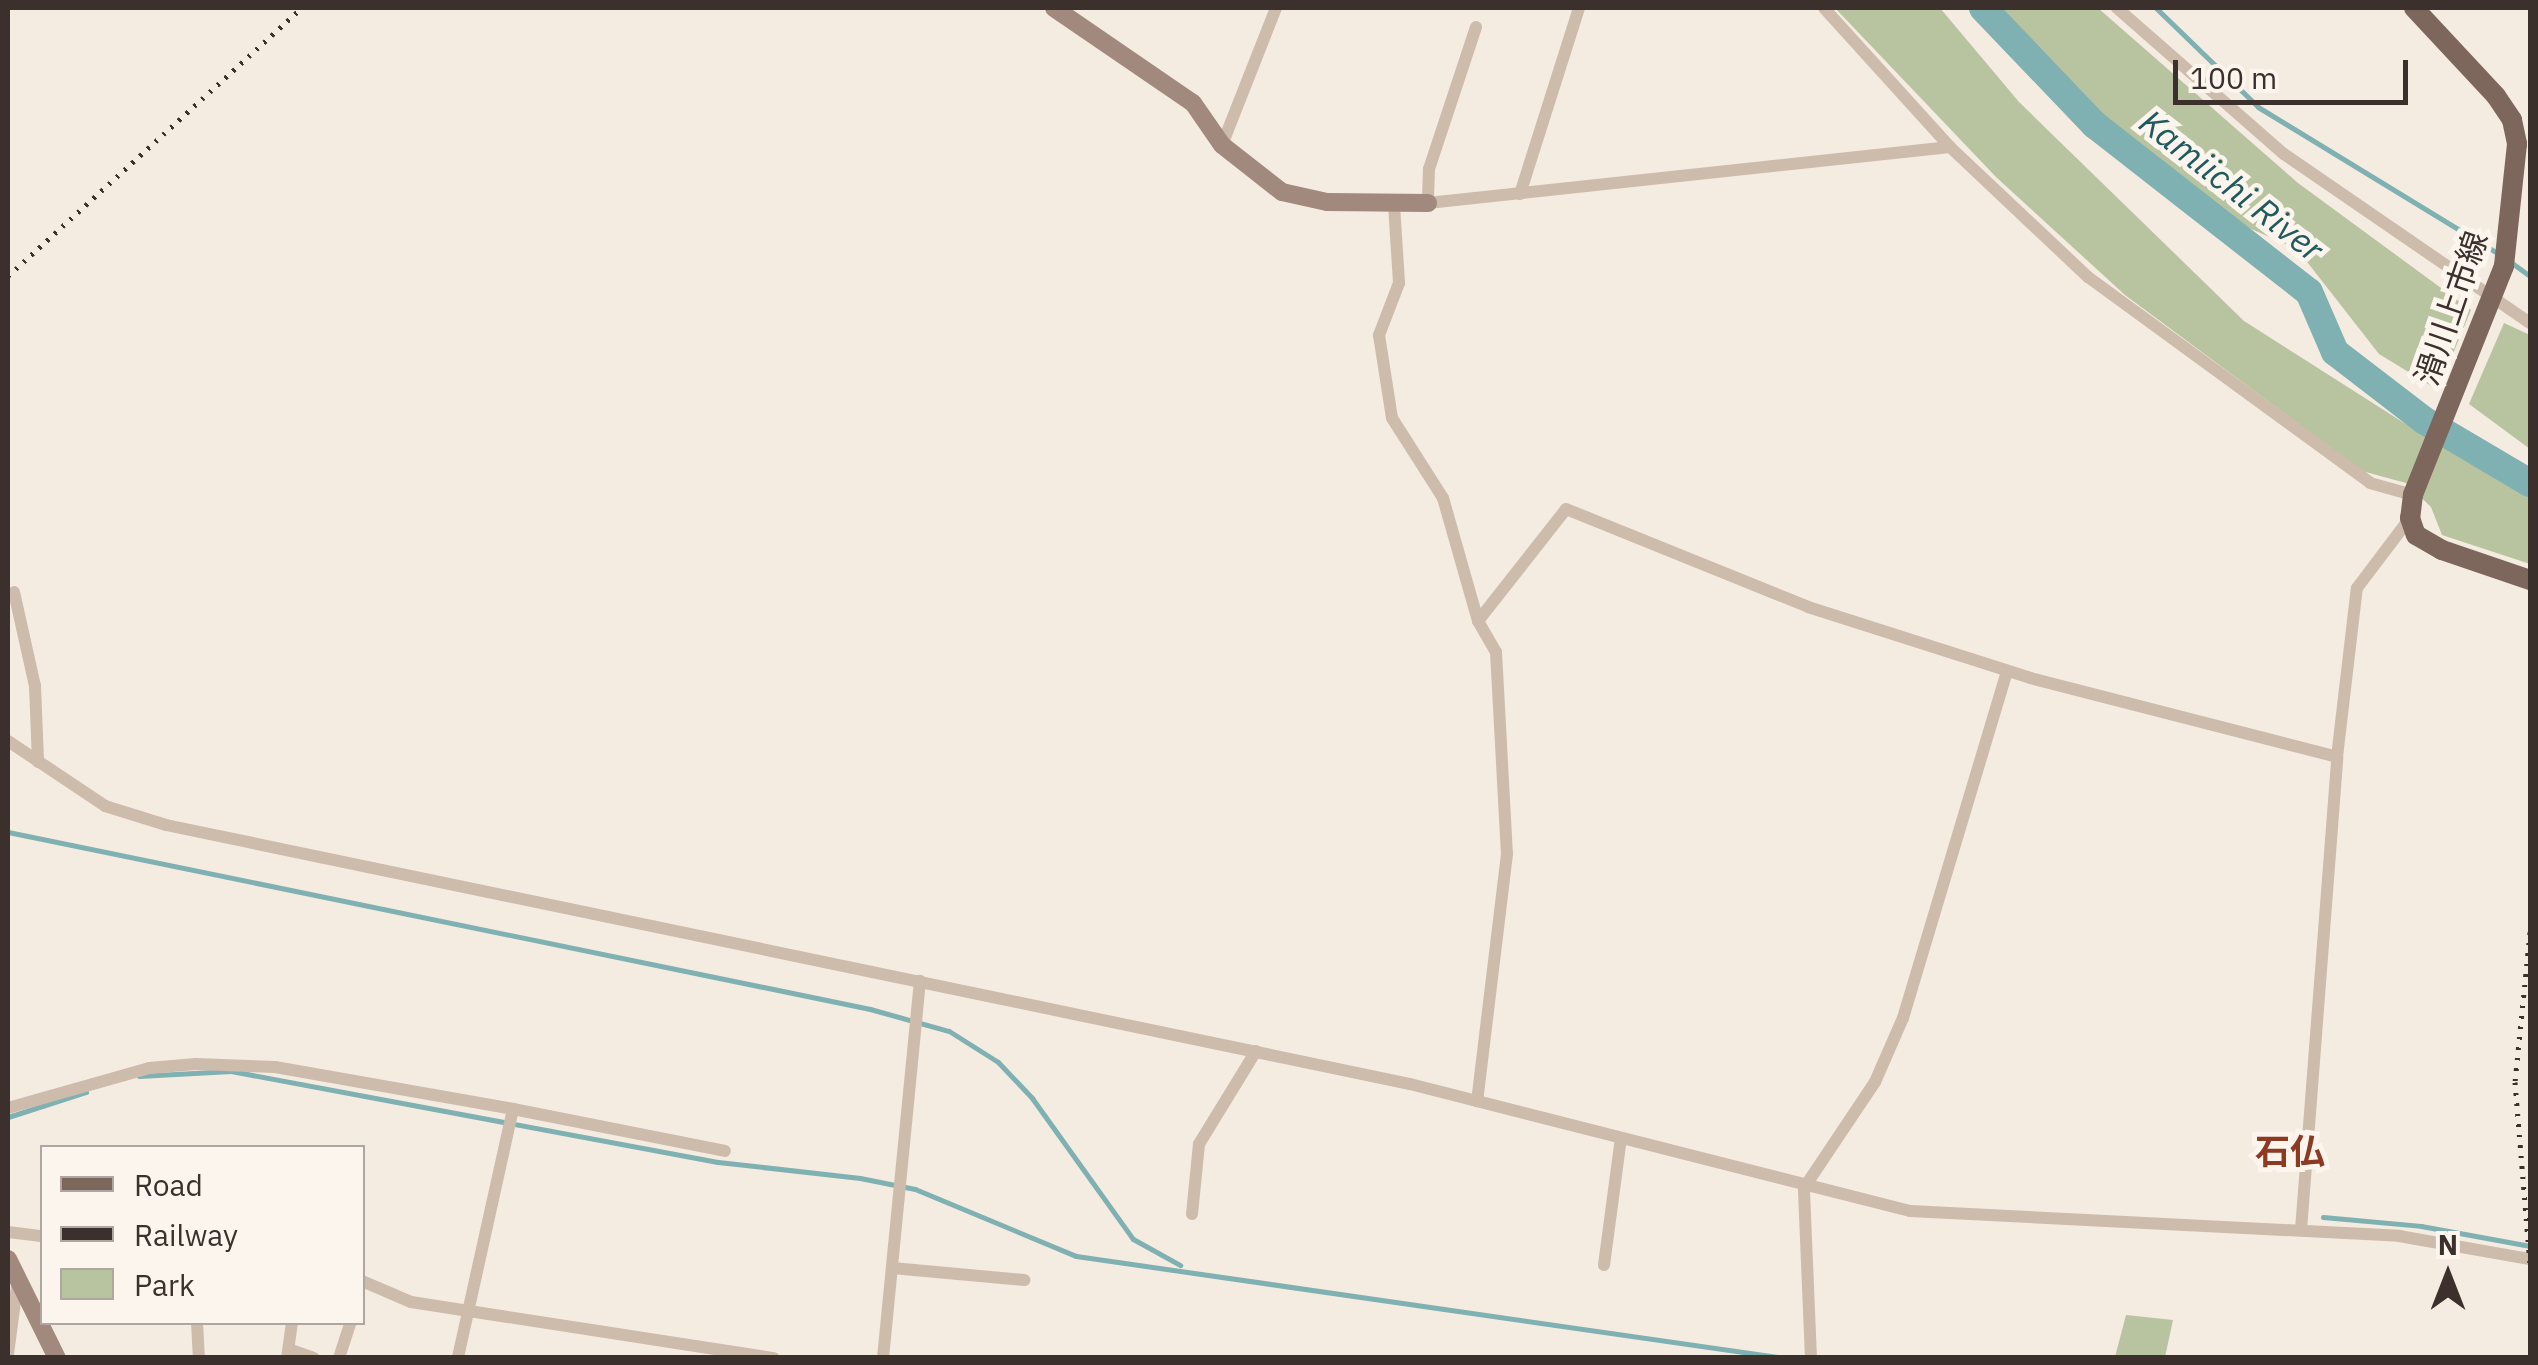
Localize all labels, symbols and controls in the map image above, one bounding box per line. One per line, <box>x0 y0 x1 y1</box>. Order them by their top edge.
scale bar <box>2178 40 2413 102</box>
text: 100 m <box>2190 58 2277 97</box>
water label: Kamiichi River <box>2132 100 2332 270</box>
street label: 滑川上市線 <box>2407 226 2495 390</box>
district label: 石仏 <box>2255 1130 2325 1172</box>
legend <box>40 1145 365 1325</box>
text: Road <box>134 1165 203 1204</box>
text: Railway <box>134 1215 238 1254</box>
north arrow <box>2398 1225 2498 1325</box>
text: N <box>2438 1226 2458 1263</box>
text: Park <box>134 1265 195 1304</box>

